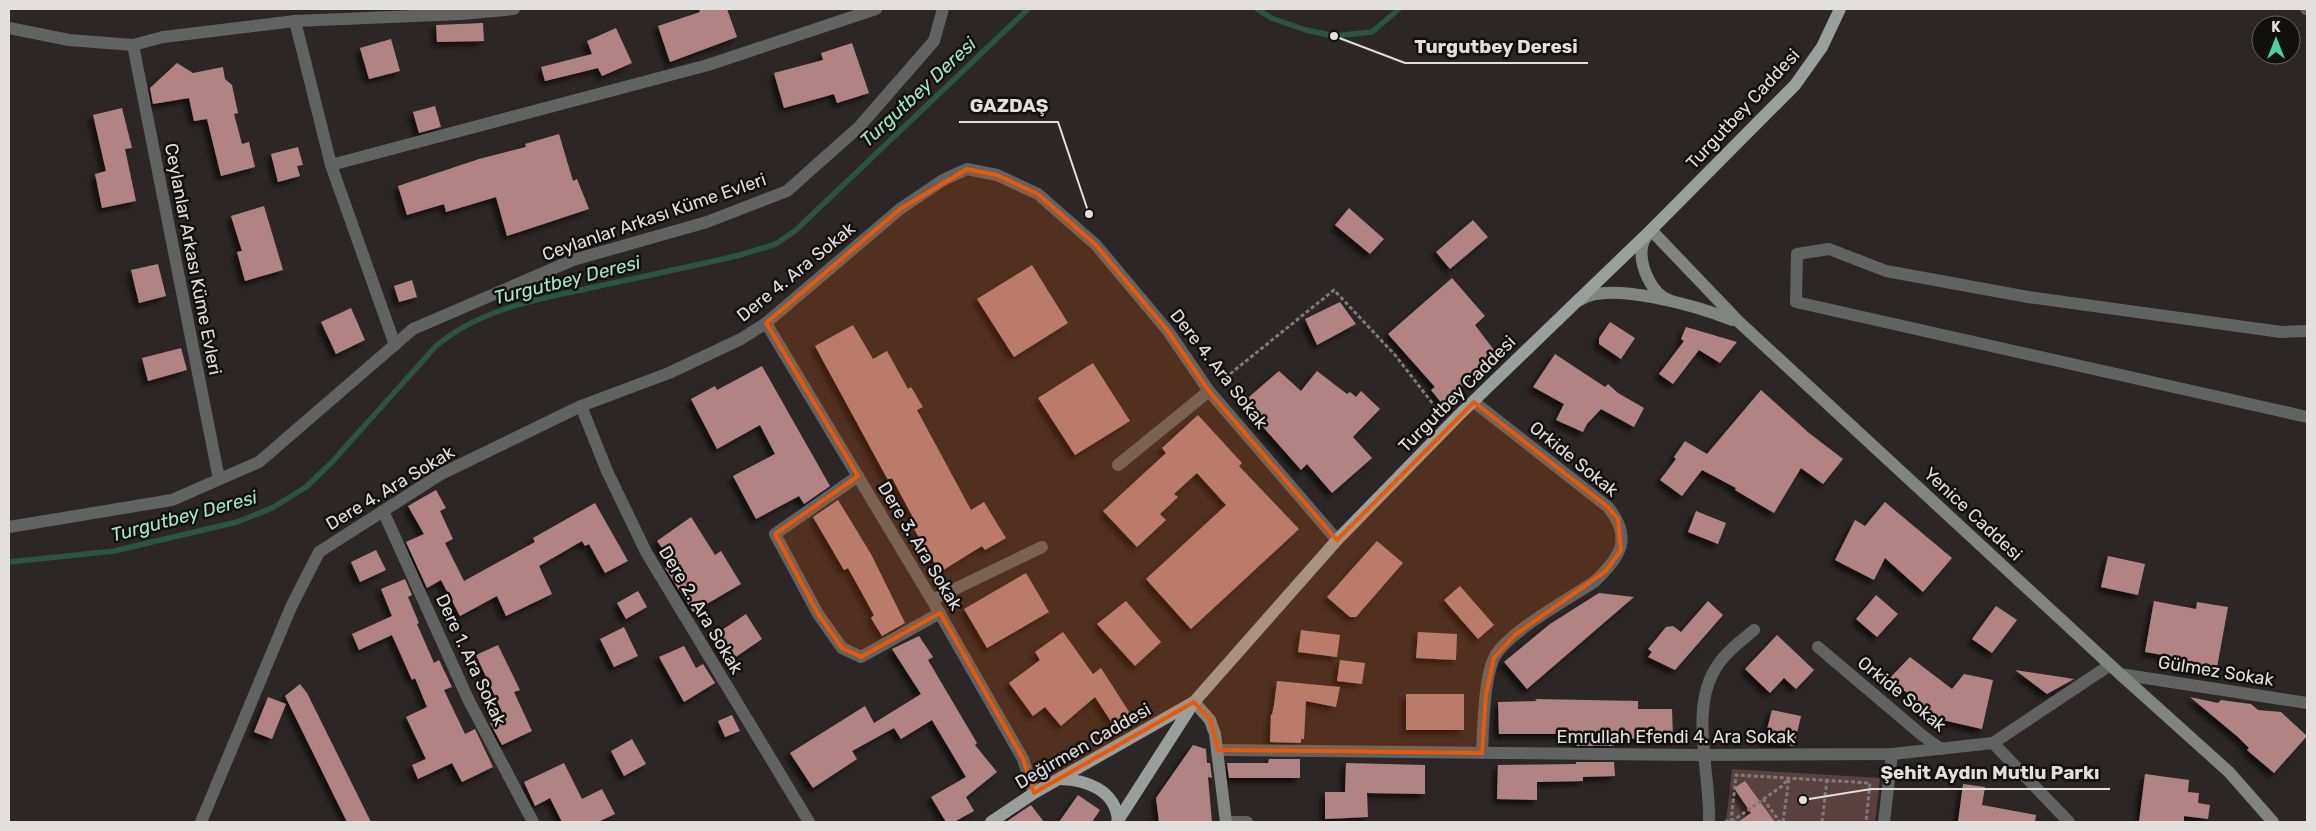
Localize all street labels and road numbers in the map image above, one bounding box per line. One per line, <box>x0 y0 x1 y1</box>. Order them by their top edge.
street label: Turgutbey Caddesi <box>1682 44 1804 174</box>
street label: Ceylanlar Arkası Küme Evleri <box>160 141 226 377</box>
street label: Ceylanlar Arkası Küme Evleri <box>539 168 769 266</box>
street label: Dere 4. Ara Sokak <box>732 217 860 326</box>
street label: Dere 4. Ara Sokak <box>1165 305 1273 434</box>
street label: Turgutbey Caddesi <box>1394 331 1520 457</box>
street label: Orkide Sokak <box>1525 417 1623 502</box>
street label: Dere 4. Ara Sokak <box>322 441 459 535</box>
street label: Yenice Caddesi <box>1919 463 2027 565</box>
street label: Dere 3. Ara Sokak <box>873 478 967 615</box>
street label: Dere 2. Ara Sokak <box>654 542 748 679</box>
street label: Dere 1. Ara Sokak <box>431 591 511 730</box>
street label: Gülmez Sokak <box>2157 651 2276 691</box>
street label: Orkide Sokak <box>1853 652 1951 737</box>
street label: Değirmen Caddesi <box>1011 698 1155 794</box>
street label: Emrullah Efendi 4. Ara Sokak <box>1557 726 1796 748</box>

